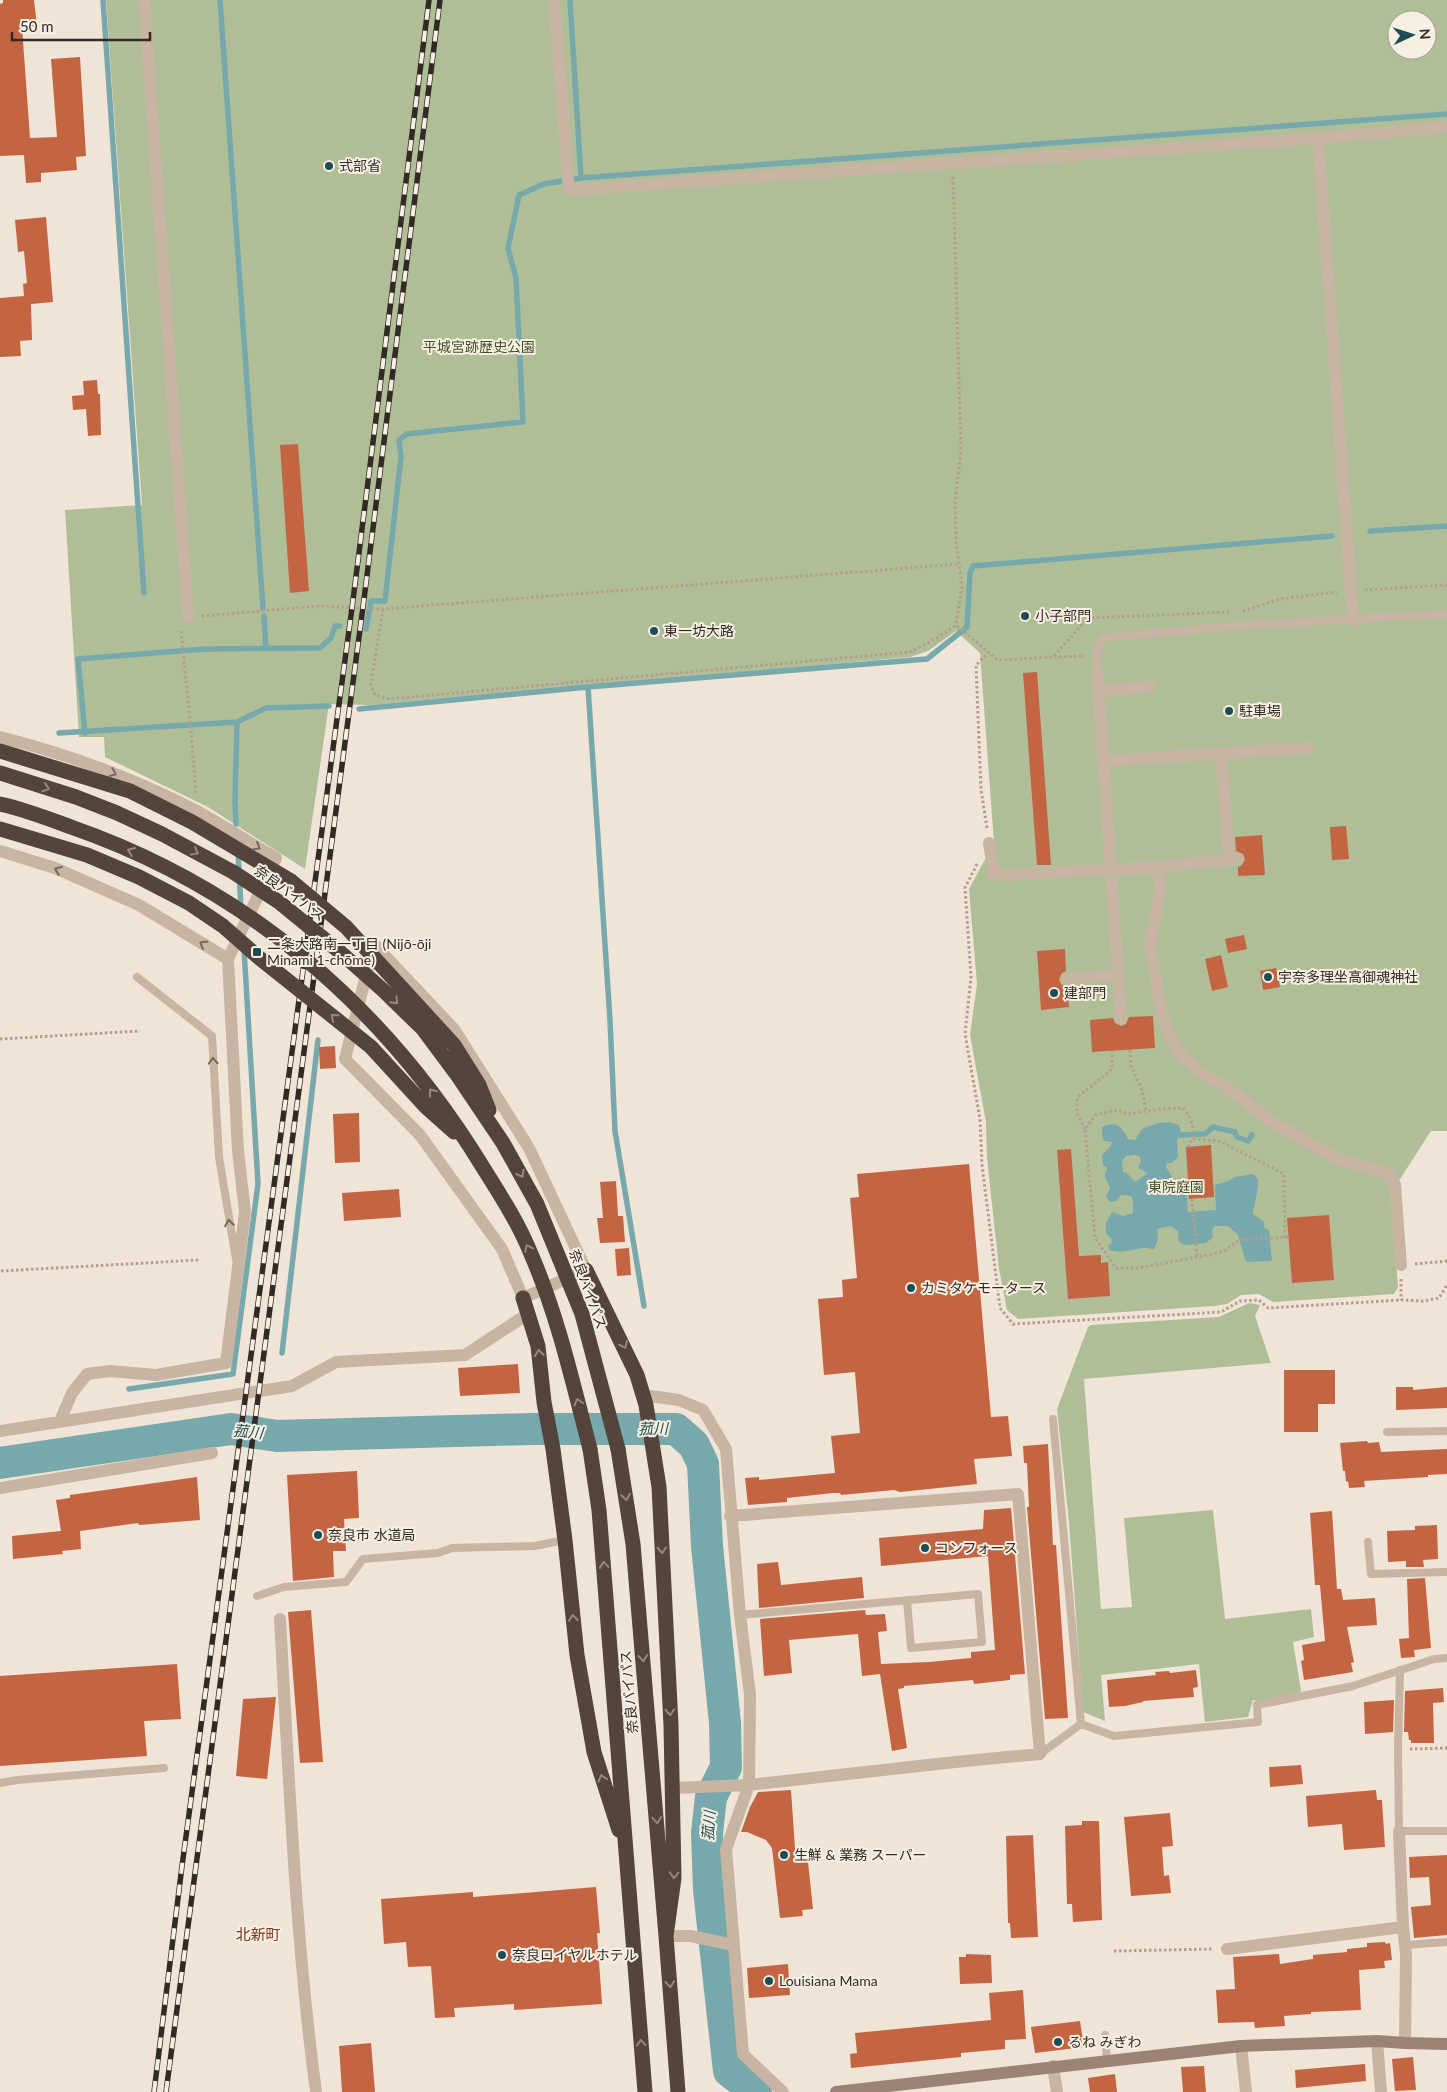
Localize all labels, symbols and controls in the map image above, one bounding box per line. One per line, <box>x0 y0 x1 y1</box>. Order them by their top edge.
scale bar <box>12 10 150 42</box>
north arrow <box>1387 10 1437 60</box>
text: 50 m <box>20 17 54 35</box>
text: N <box>1417 28 1434 40</box>
place label: 式部省 <box>339 157 381 174</box>
marker: 式部省 <box>323 160 335 172</box>
park label: 平城宮跡歴史公園 <box>423 338 535 355</box>
place label: 小子部門 <box>1035 607 1091 624</box>
marker: 小子部門 <box>1019 610 1031 622</box>
place label: 東一坊大路 <box>664 622 734 639</box>
marker: 東一坊大路 <box>648 625 660 637</box>
place label: 駐車場 <box>1239 702 1281 719</box>
marker: 駐車場 <box>1223 705 1235 717</box>
one-way arrow <box>108 767 117 778</box>
one-way arrow <box>42 782 50 792</box>
one-way arrow <box>252 841 261 851</box>
one-way arrow <box>190 846 199 856</box>
one-way arrow <box>127 847 136 858</box>
street label: 奈良バイパス <box>251 861 329 924</box>
one-way arrow <box>54 866 63 876</box>
place label: 二条大路南一丁目 (Nijō-ōji Minami 1-chōme) <box>267 935 431 968</box>
one-way arrow <box>199 940 208 950</box>
marker: 二条大路南一丁目 (Nijō-ōji Minami 1-chōme) <box>251 946 263 958</box>
place label: 宇奈多理坐高御魂神社 <box>1278 968 1418 985</box>
marker: 宇奈多理坐高御魂神社 <box>1262 971 1274 983</box>
place label: 建部門 <box>1064 984 1106 1001</box>
marker: 建部門 <box>1048 987 1060 999</box>
one-way arrow <box>389 995 398 1004</box>
one-way arrow <box>330 1013 339 1022</box>
one-way arrow <box>208 1057 219 1065</box>
one-way arrow <box>430 1089 438 1098</box>
one-way arrow <box>515 1169 525 1178</box>
park label: 東院庭園 <box>1148 1178 1204 1195</box>
one-way arrow <box>224 1218 234 1227</box>
one-way arrow <box>524 1244 534 1253</box>
street label: 奈良バイパス <box>566 1247 611 1331</box>
place label: カミタケモータース <box>921 1279 1046 1296</box>
marker: カミタケモータース <box>905 1282 917 1294</box>
one-way arrow <box>617 1340 628 1349</box>
one-way arrow <box>534 1349 545 1357</box>
one-way arrow <box>573 1399 583 1407</box>
water label: 菰川 <box>638 1419 670 1437</box>
water label: 菰川 <box>232 1420 266 1442</box>
one-way arrow <box>620 1493 630 1501</box>
place label: 奈良市 水道局 <box>328 1526 416 1543</box>
marker: 奈良市 水道局 <box>312 1529 324 1541</box>
place label: コンフォース <box>935 1539 1018 1556</box>
marker: コンフォース <box>919 1542 931 1554</box>
one-way arrow <box>657 1546 668 1554</box>
one-way arrow <box>599 1561 610 1569</box>
one-way arrow <box>568 1614 579 1622</box>
street label: 奈良バイパス <box>616 1650 641 1734</box>
one-way arrow <box>637 1655 648 1663</box>
one-way arrow <box>665 1709 676 1717</box>
one-way arrow <box>598 1774 608 1783</box>
water label: 菰川 <box>698 1808 718 1842</box>
one-way arrow <box>651 1817 662 1825</box>
place label: 生鮮 & 業務 スーパー <box>794 1846 927 1863</box>
marker: 生鮮 & 業務 スーパー <box>778 1849 790 1861</box>
one-way arrow <box>668 1871 679 1879</box>
district label: 北新町 <box>235 1925 281 1943</box>
place label: 奈良ロイヤルホテル <box>512 1946 638 1963</box>
marker: 奈良ロイヤルホテル <box>496 1949 508 1961</box>
place label: Louisiana Mama <box>779 1972 878 1989</box>
marker: Louisiana Mama <box>763 1975 775 1987</box>
one-way arrow <box>664 1980 675 1988</box>
place label: るね みぎわ <box>1068 2033 1142 2050</box>
marker: るね みぎわ <box>1052 2036 1064 2048</box>
one-way arrow <box>636 2039 647 2047</box>

